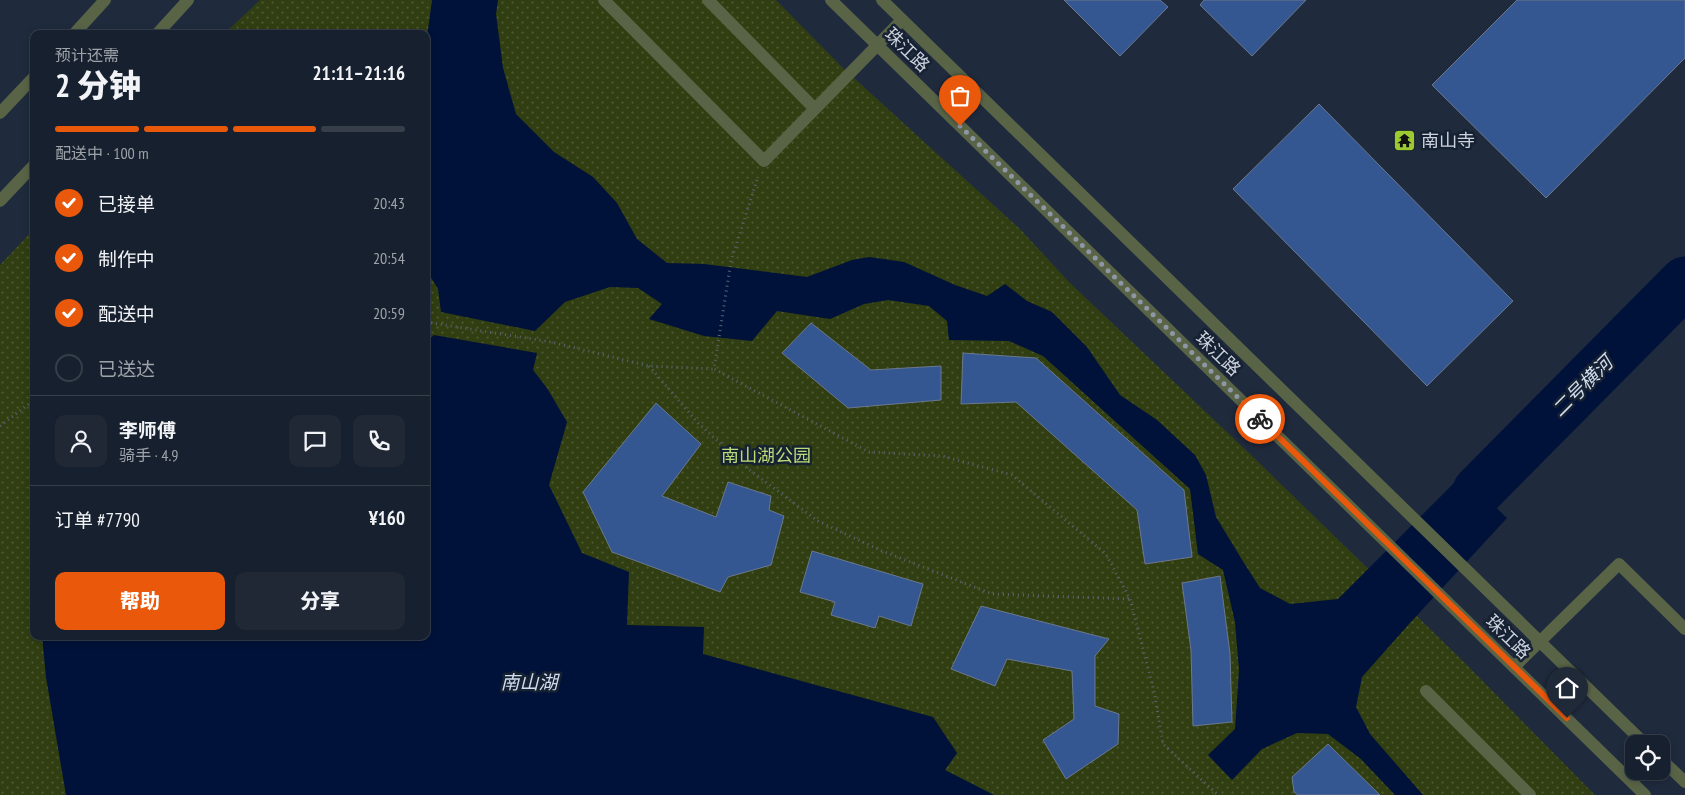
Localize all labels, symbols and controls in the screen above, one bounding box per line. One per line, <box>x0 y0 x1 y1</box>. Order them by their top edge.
street label: 珠江路 <box>880 23 935 77</box>
text: 预计还需 <box>55 45 119 65</box>
text: 21:11–21:16 <box>312 61 405 85</box>
text: 2 分钟 <box>55 64 141 106</box>
pin <box>939 75 981 126</box>
icon: bag <box>946 82 974 110</box>
temple icon: 南山寺 <box>1393 129 1417 153</box>
place label: 南山寺 <box>1421 129 1475 152</box>
text: 配送中 · 100 m <box>55 143 149 163</box>
icon: check <box>55 189 83 217</box>
text: 已接单 <box>98 192 155 216</box>
text: 20:43 <box>373 193 405 213</box>
icon: check <box>55 244 83 272</box>
text: 制作中 <box>98 247 155 271</box>
text: 20:54 <box>373 248 405 268</box>
icon: check <box>55 299 83 327</box>
text: 配送中 <box>98 302 155 326</box>
text: 20:59 <box>373 303 405 323</box>
street label: 珠江路 <box>1191 327 1246 381</box>
water label: 二号横河 <box>1547 348 1620 421</box>
text: 已送达 <box>98 357 155 381</box>
courier <box>1235 394 1285 444</box>
icon: bike <box>1246 405 1274 433</box>
button: person <box>55 415 107 467</box>
button: chat <box>289 415 341 467</box>
button: phone <box>353 415 405 467</box>
text: 李师傅 <box>119 418 176 442</box>
park label: 南山湖公园 <box>721 444 811 467</box>
text: 骑手 · 4.9 <box>119 445 178 465</box>
text: ¥160 <box>369 506 405 530</box>
text: 订单 #7790 <box>55 508 140 532</box>
button: 帮助 <box>55 572 225 630</box>
button: 分享 <box>235 572 405 630</box>
street label: 珠江路 <box>1481 610 1536 664</box>
pin <box>1546 667 1588 718</box>
water label: 南山湖 <box>500 670 560 694</box>
icon: home <box>1553 674 1581 702</box>
map controls <box>1625 735 1670 780</box>
button: locate <box>1625 735 1670 780</box>

